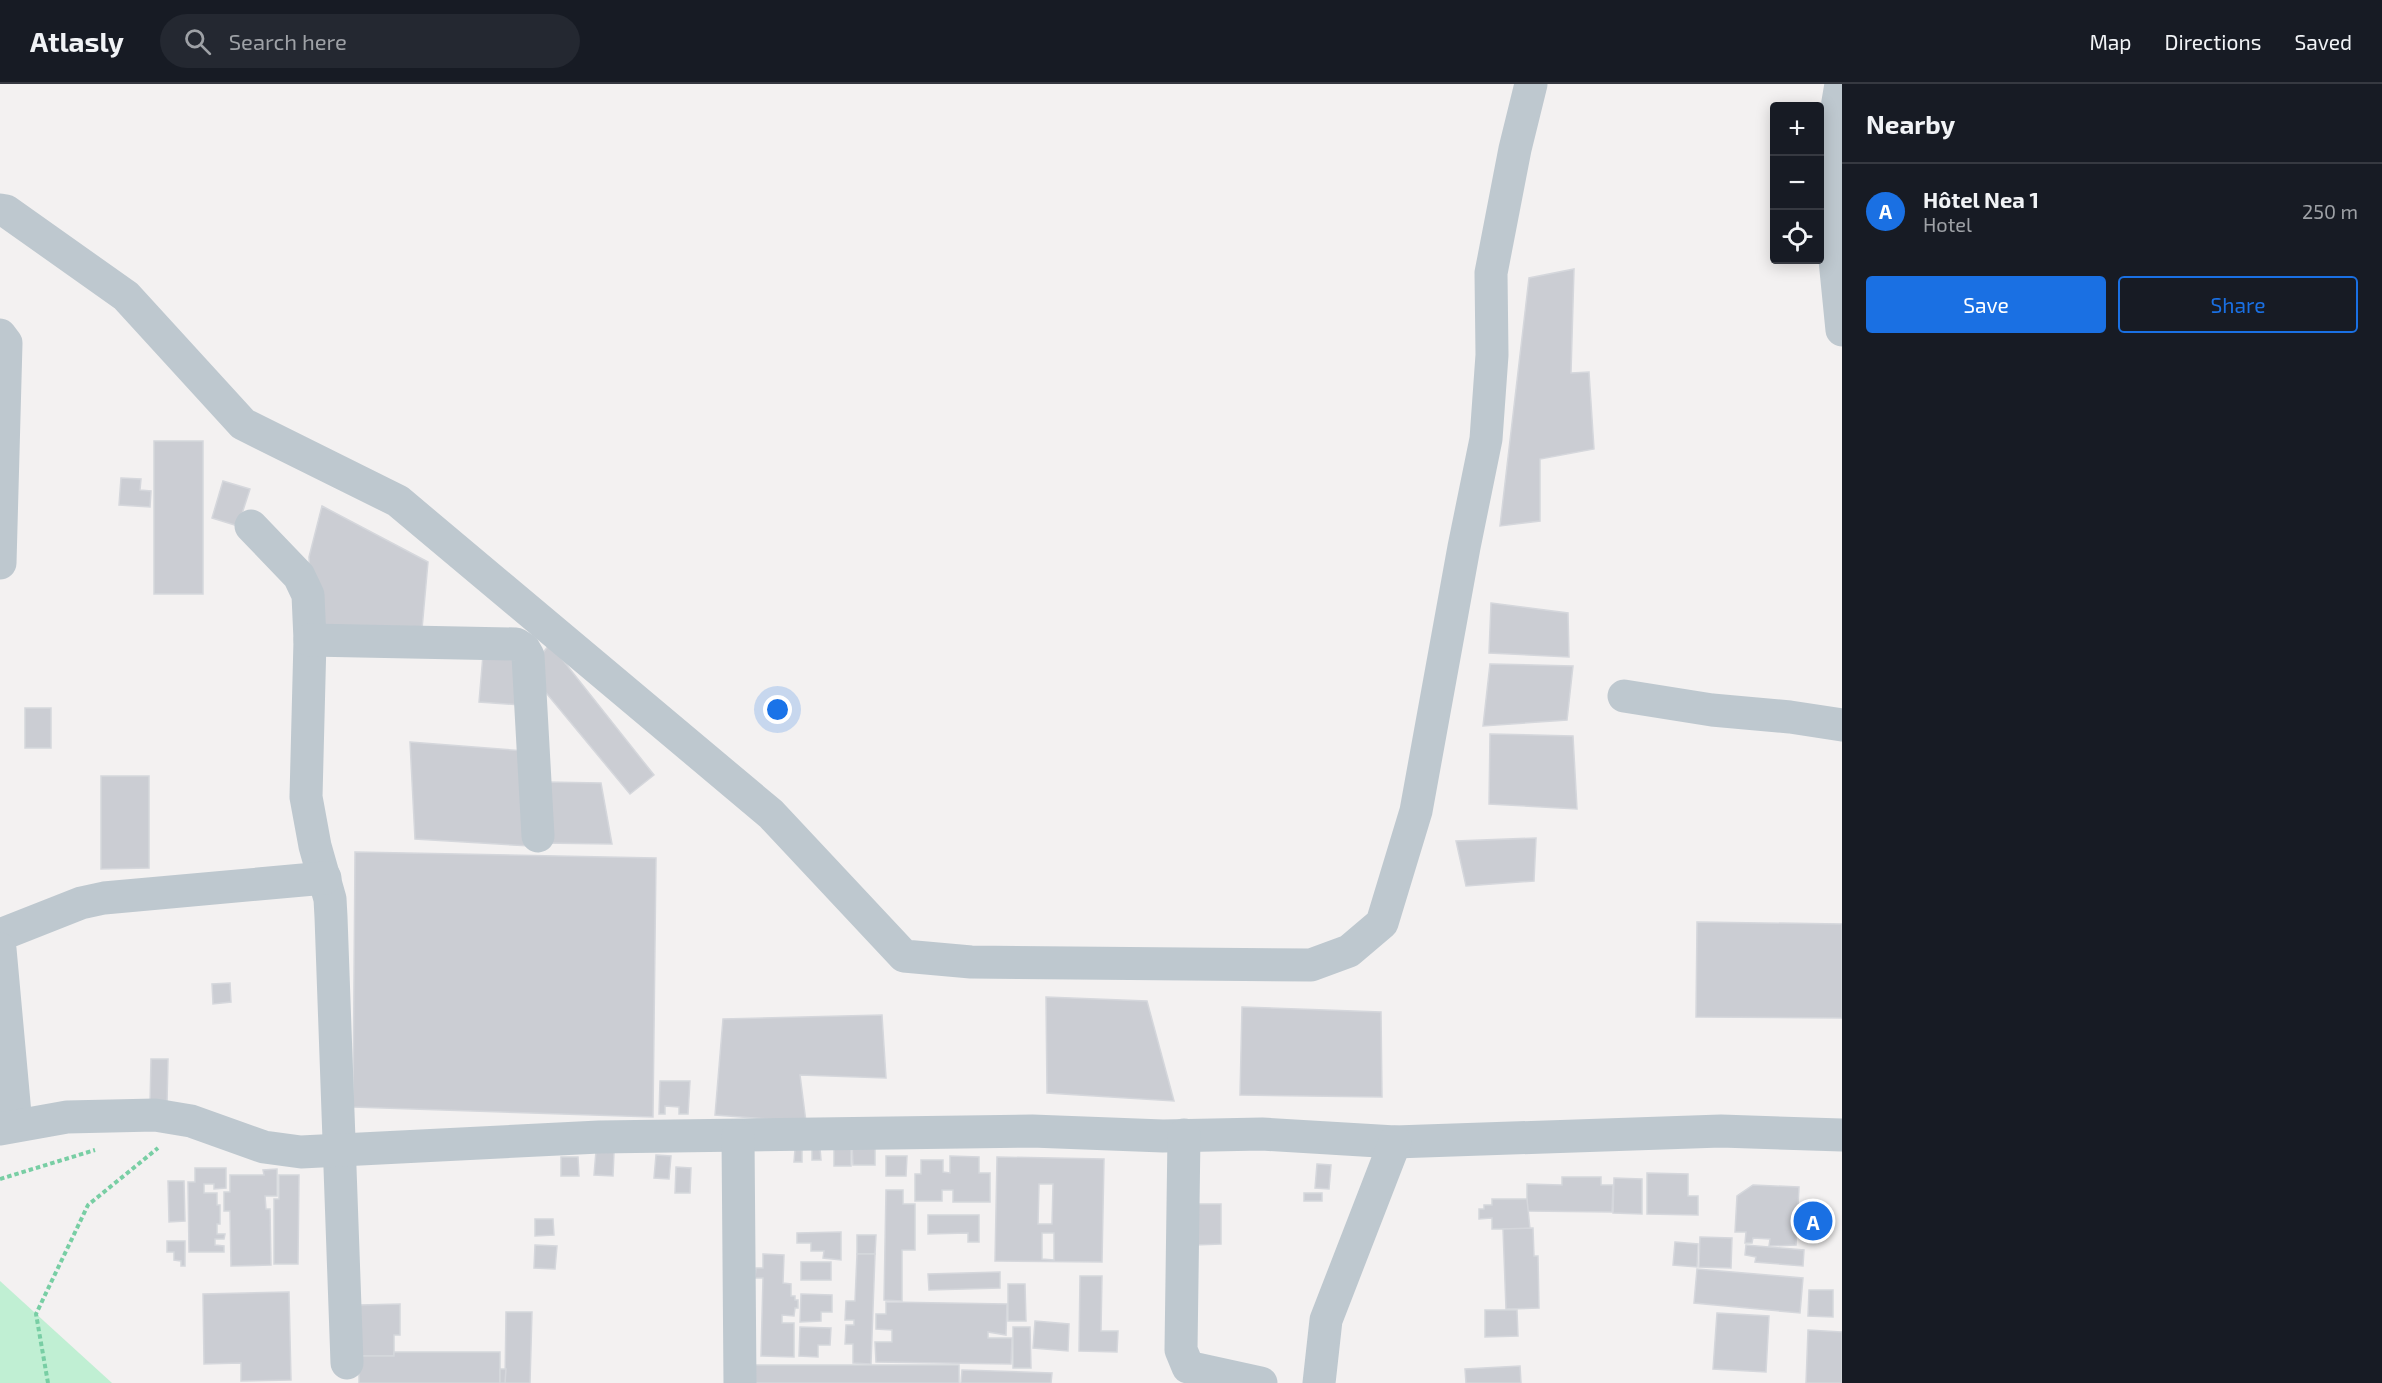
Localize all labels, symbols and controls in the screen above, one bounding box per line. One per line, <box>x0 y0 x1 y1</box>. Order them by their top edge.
search box <box>160 14 580 68</box>
text: Atlasly <box>30 24 124 58</box>
icon: search <box>181 25 214 58</box>
text: Search here <box>229 28 347 54</box>
text: Map <box>2089 29 2132 54</box>
text: Directions <box>2165 29 2261 54</box>
text: Saved <box>2294 29 2352 54</box>
map controls <box>1770 102 1824 264</box>
button: + <box>1770 102 1824 156</box>
text: Nearby <box>1866 108 1955 139</box>
button: − <box>1770 156 1824 210</box>
text: Hôtel Nea 1 <box>1923 186 2039 212</box>
text: A <box>1879 199 1892 223</box>
text: 250 m <box>2302 199 2358 223</box>
button: locate <box>1770 210 1824 264</box>
text: Hotel <box>1923 212 1972 236</box>
button: Save <box>1866 276 2106 333</box>
button: Share <box>2118 276 2358 333</box>
your location <box>763 695 792 724</box>
pin: A <box>1794 1198 1832 1244</box>

